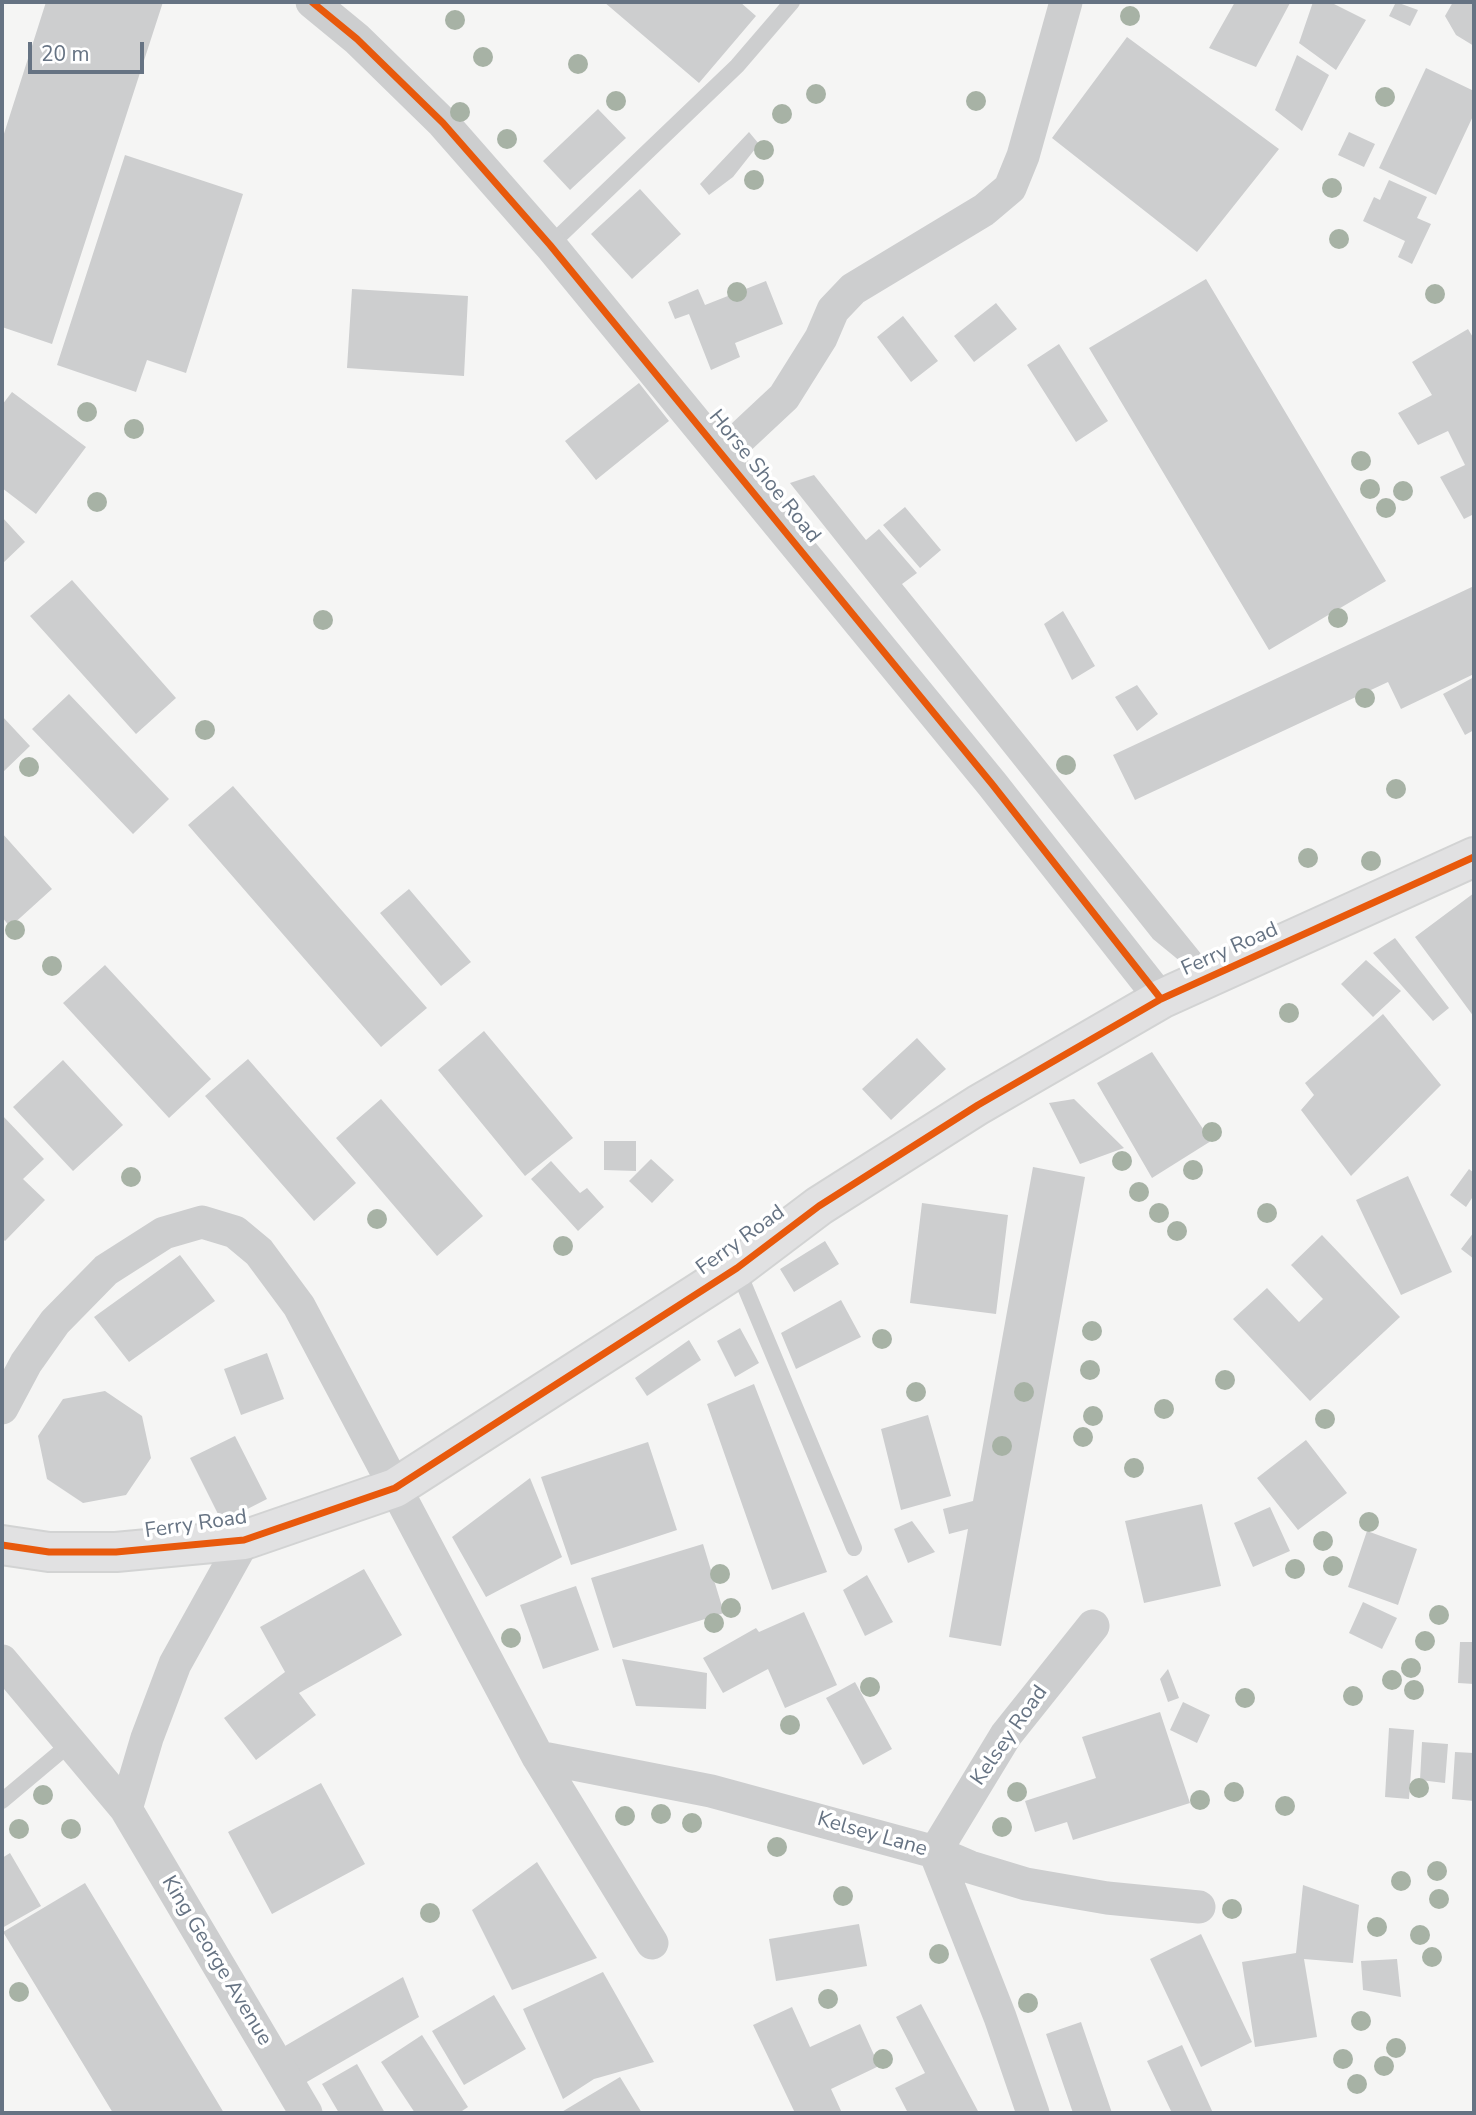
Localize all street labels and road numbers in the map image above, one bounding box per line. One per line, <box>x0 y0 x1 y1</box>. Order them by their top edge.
street label: Horse Shoe Road <box>703 405 825 549</box>
street label: Ferry Road <box>1178 918 1282 982</box>
street label: Ferry Road <box>692 1201 790 1281</box>
street label: Ferry Road <box>143 1505 249 1545</box>
street label: Kelsey Road <box>966 1681 1054 1791</box>
street label: Kelsey Lane <box>814 1807 930 1863</box>
street label: King George Avenue <box>155 1872 277 2050</box>

